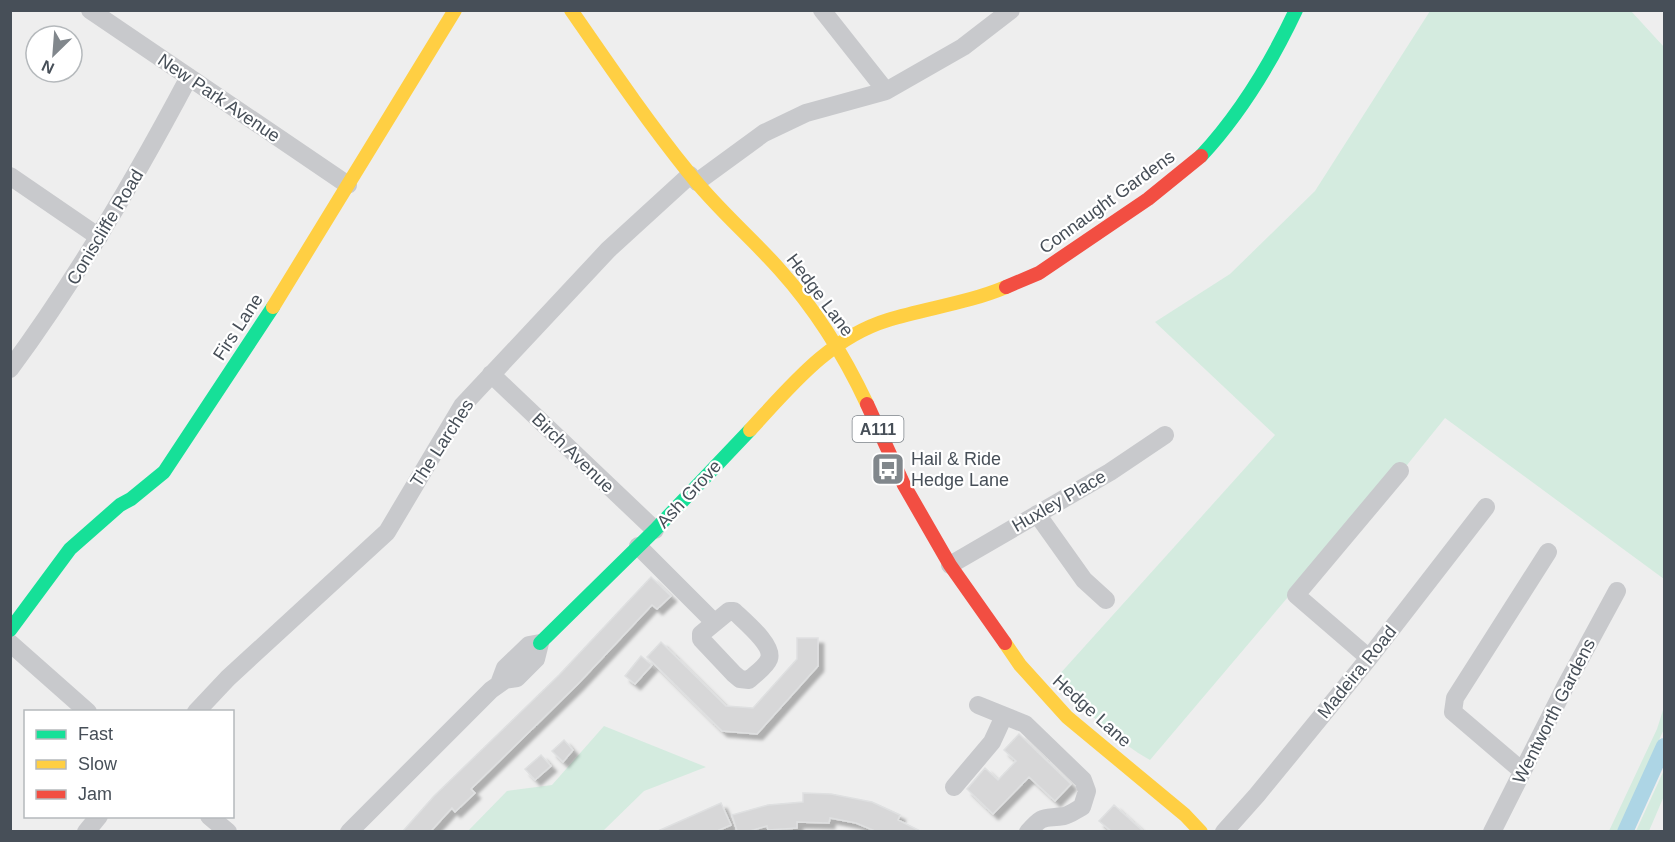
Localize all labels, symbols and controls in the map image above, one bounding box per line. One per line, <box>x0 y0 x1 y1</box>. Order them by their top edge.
north arrow <box>24 24 84 84</box>
street label: New Park Avenue <box>154 50 284 146</box>
text: N <box>39 57 57 77</box>
street label: Connaught Gardens <box>1036 146 1178 258</box>
street label: Coniscliffe Road <box>63 166 147 288</box>
street label: Hedge Lane <box>782 250 858 340</box>
street label: Firs Lane <box>209 290 267 364</box>
street label: The Larches <box>406 396 478 490</box>
street label: Birch Avenue <box>528 409 618 497</box>
road number: A111 <box>852 416 904 442</box>
place label: Hail & Ride Hedge Lane <box>911 449 1009 490</box>
bus stop icon: Hail & Ride Hedge Lane <box>870 451 906 487</box>
street label: Ash Grove <box>653 456 725 532</box>
street label: Huxley Place <box>1009 466 1109 536</box>
street label: Madeira Road <box>1314 622 1400 722</box>
street label: Wentworth Gardens <box>1509 635 1599 787</box>
street label: Hedge Lane <box>1049 671 1135 751</box>
legend <box>24 710 234 818</box>
text: Fast <box>78 724 113 744</box>
text: Slow <box>78 754 118 774</box>
text: Jam <box>78 784 112 804</box>

